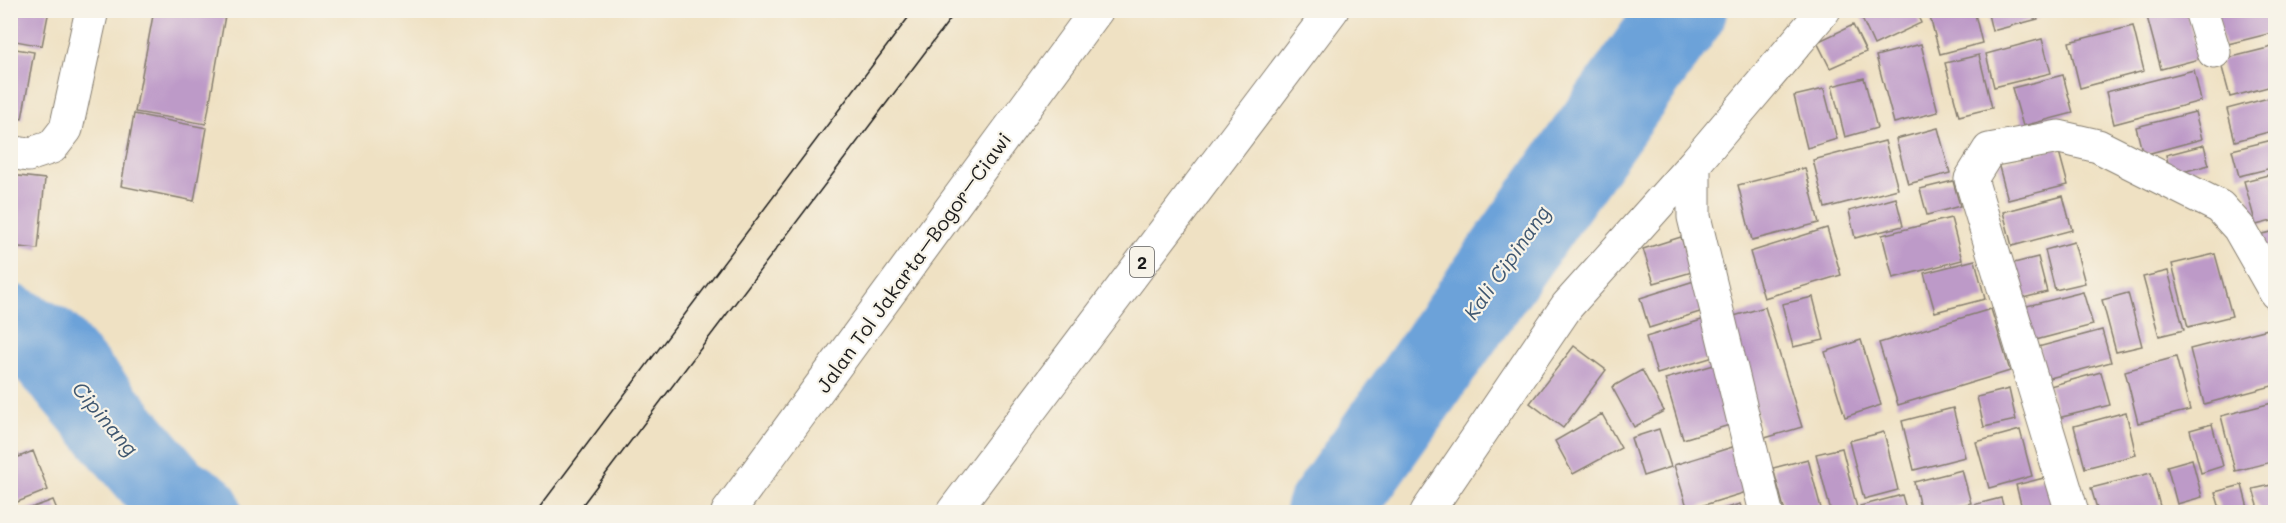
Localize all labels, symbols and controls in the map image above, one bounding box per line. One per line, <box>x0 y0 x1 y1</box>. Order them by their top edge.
street label: Jalan Tol Jakarta–Bogor–Ciawi <box>810 127 1016 397</box>
water label: Kali Cipinang <box>1457 200 1555 324</box>
road number: 2 <box>1130 247 1154 277</box>
water label: Cipinang <box>67 375 145 461</box>

